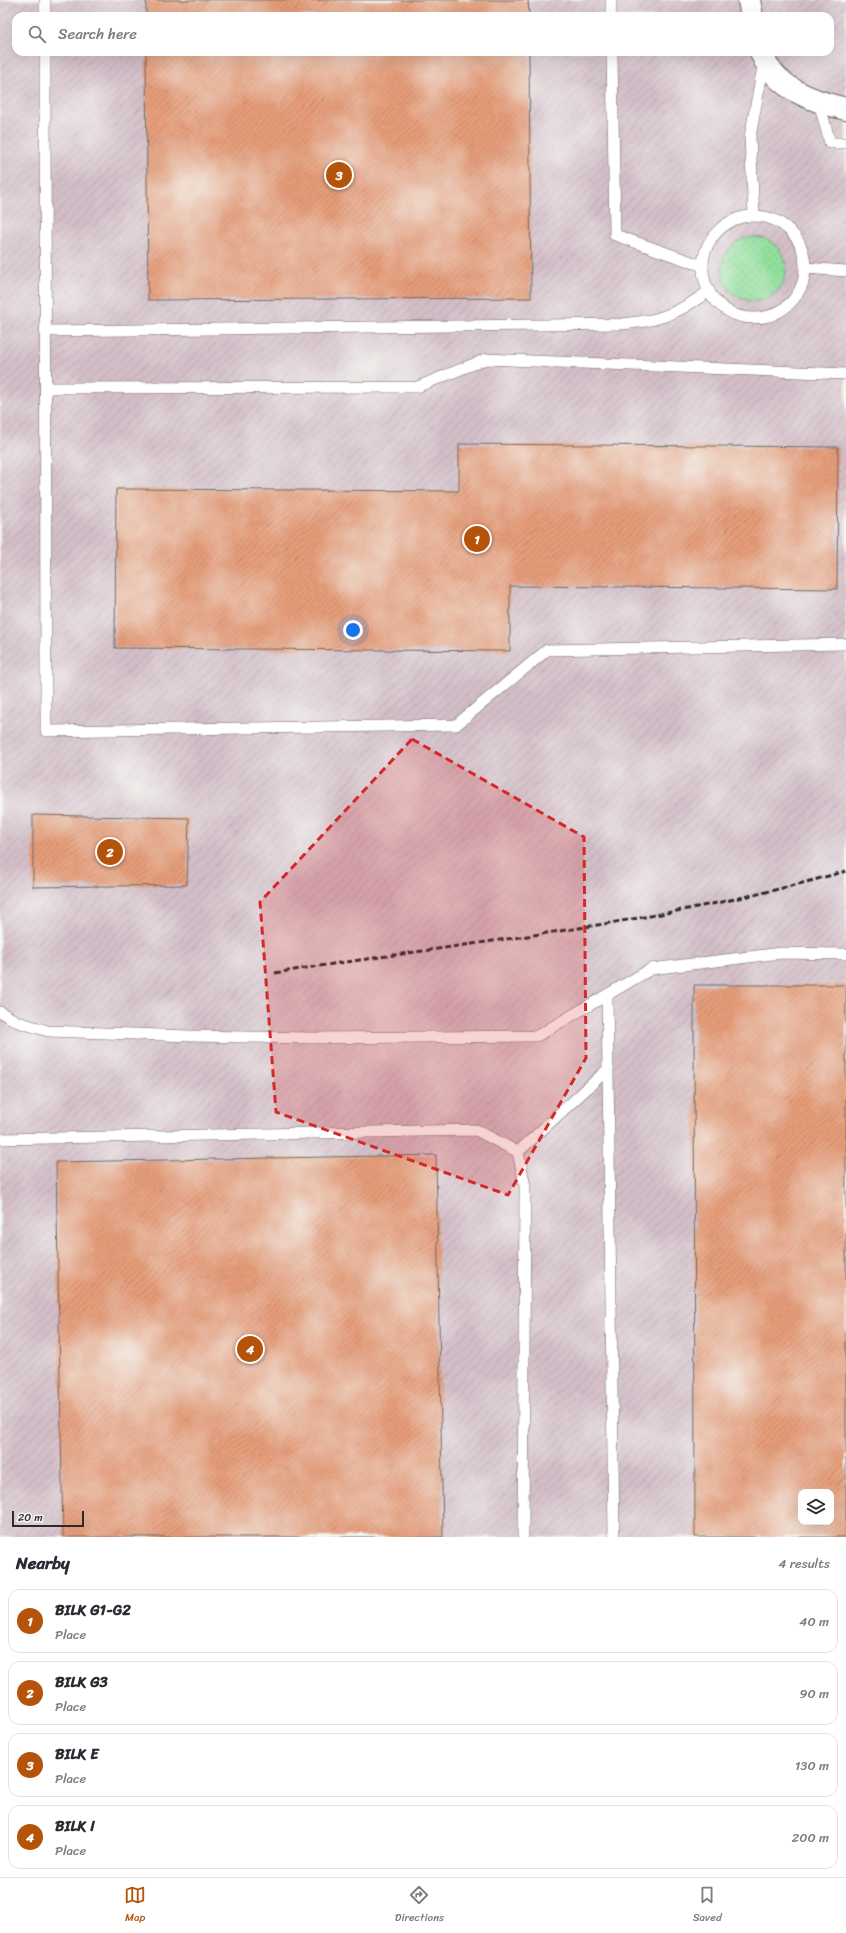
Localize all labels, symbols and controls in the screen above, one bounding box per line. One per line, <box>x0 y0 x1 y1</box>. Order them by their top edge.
search box <box>12 12 834 56</box>
text: Search here <box>58 21 137 47</box>
icon: search <box>26 23 48 45</box>
pin: 3 <box>326 160 352 190</box>
pin: 1 <box>464 524 490 554</box>
your location <box>343 620 363 640</box>
pin: 2 <box>97 837 123 867</box>
pin: 4 <box>237 1334 263 1364</box>
map controls <box>798 1489 834 1525</box>
button: layers <box>798 1489 834 1525</box>
text: 20 m <box>18 1508 43 1527</box>
scale bar <box>12 1509 84 1528</box>
text: Nearby <box>16 1548 70 1578</box>
text: 4 results <box>778 1552 830 1575</box>
text: BILK G1-G2 <box>55 1597 131 1623</box>
text: 1 <box>27 1610 33 1633</box>
text: 40 m <box>799 1610 829 1633</box>
text: Place <box>55 1623 86 1646</box>
text: BILK G3 <box>55 1669 108 1695</box>
text: 2 <box>26 1682 34 1705</box>
text: 90 m <box>799 1682 829 1705</box>
text: Place <box>55 1695 86 1718</box>
text: BILK E <box>55 1741 99 1767</box>
text: 3 <box>26 1754 34 1777</box>
text: 130 m <box>795 1754 829 1777</box>
text: Place <box>55 1767 86 1790</box>
text: BILK I <box>55 1813 95 1839</box>
text: 4 <box>26 1826 34 1849</box>
text: 200 m <box>792 1826 829 1849</box>
text: Place <box>55 1839 86 1862</box>
tab: Map <box>124 1884 146 1927</box>
tab: Directions <box>395 1884 444 1927</box>
tab: Saved <box>693 1884 722 1927</box>

